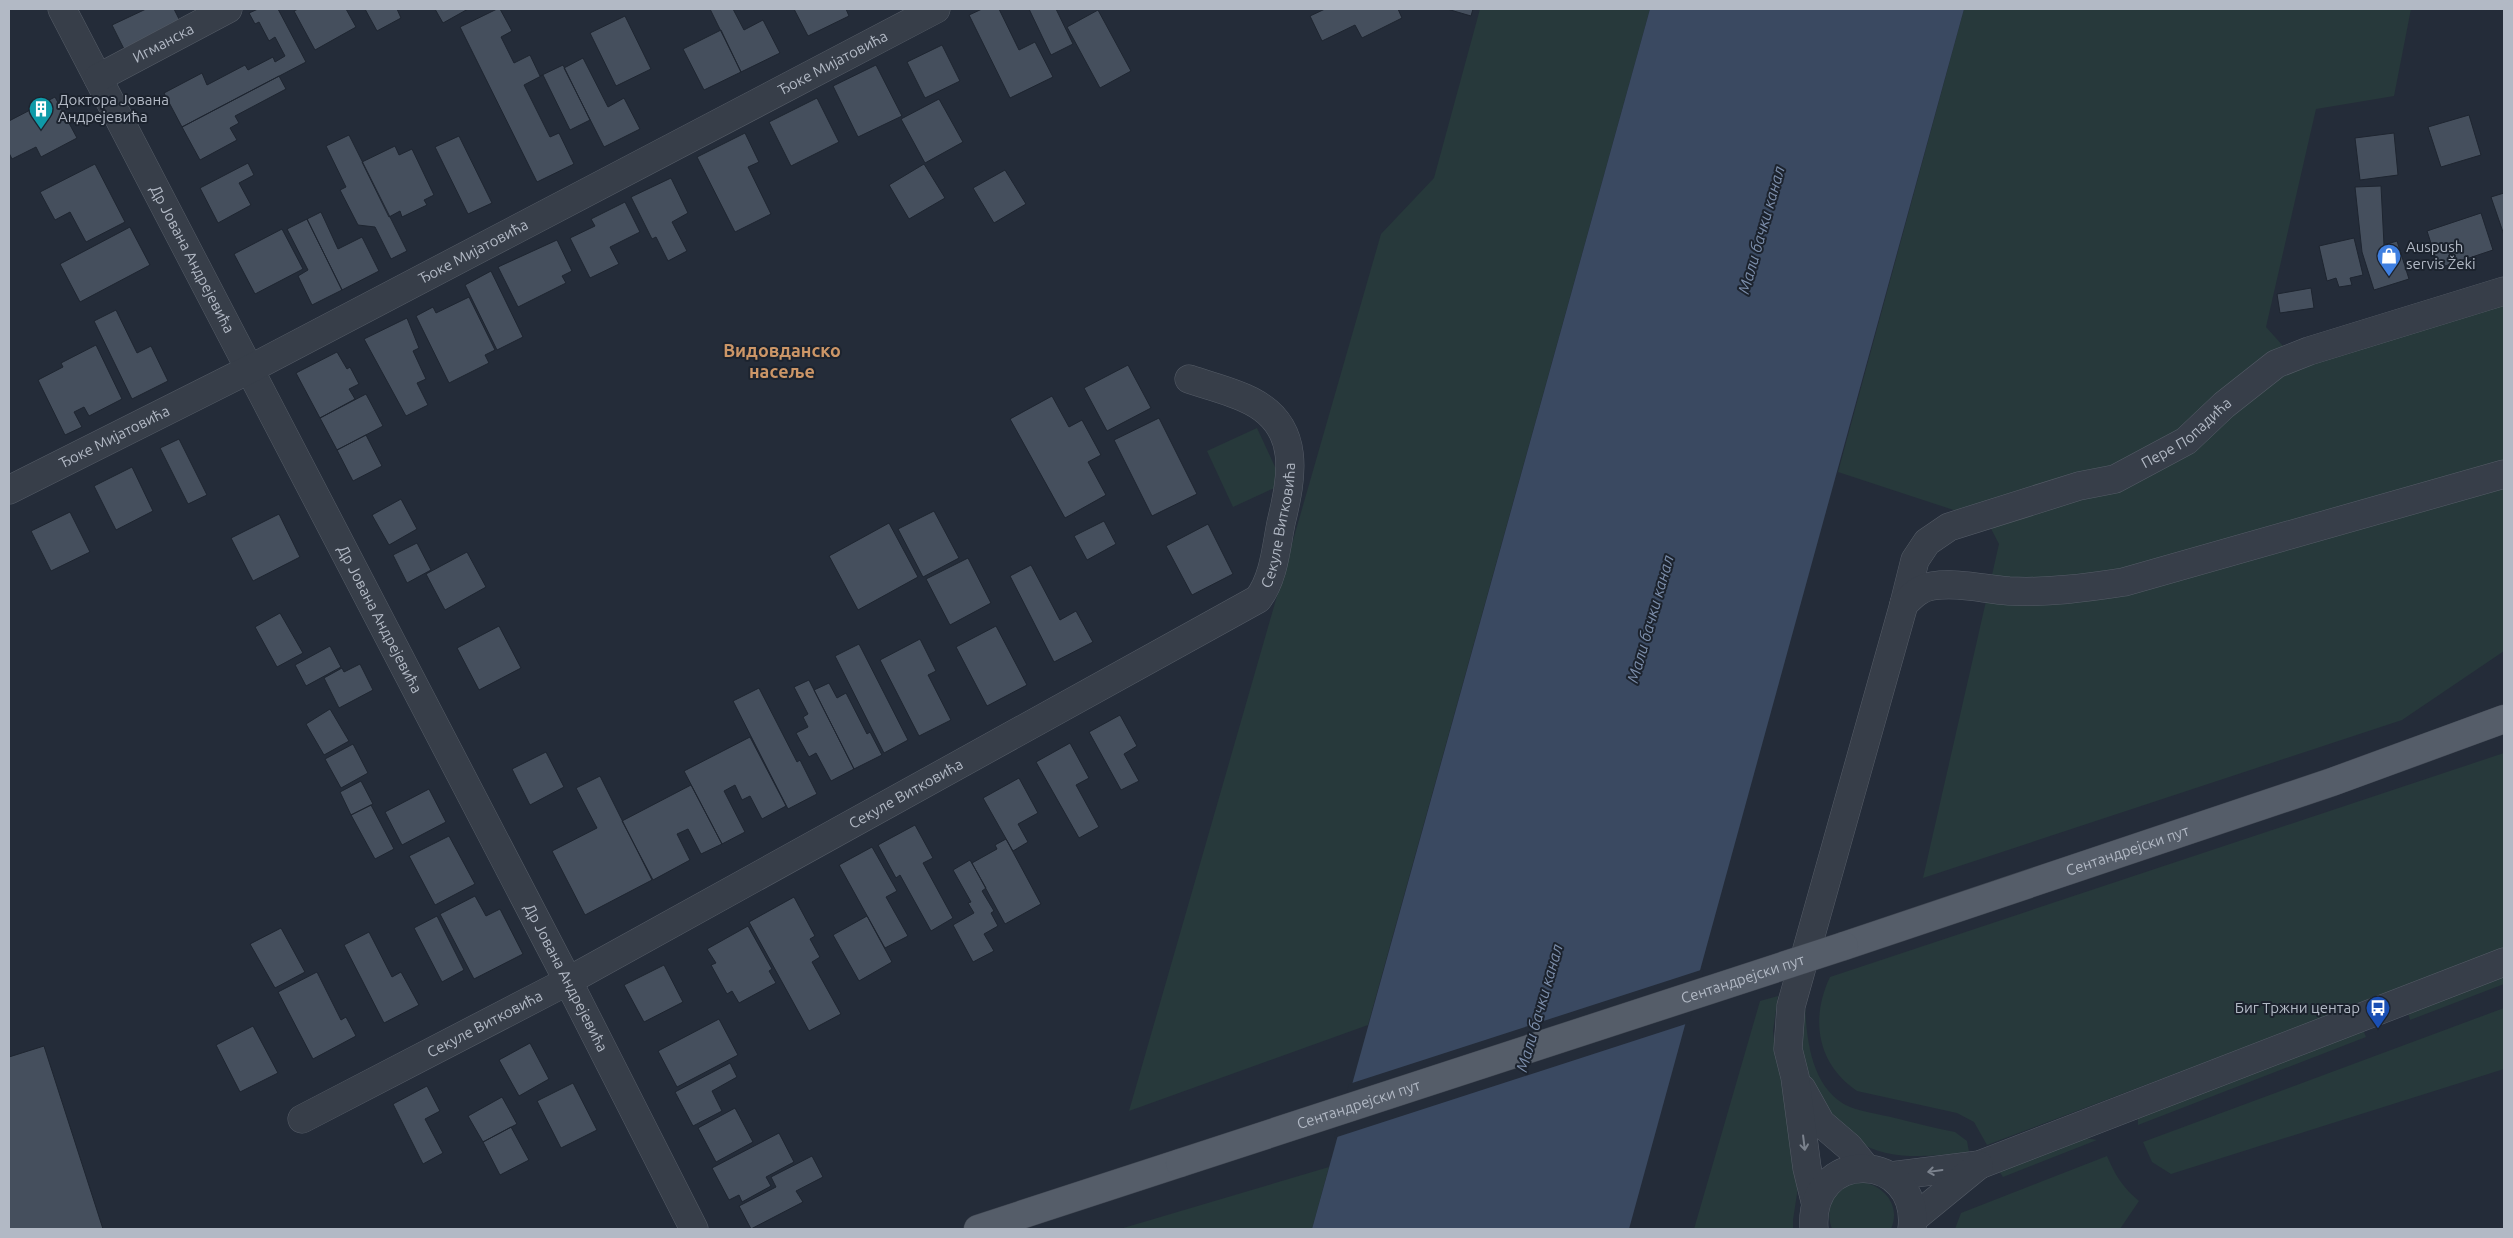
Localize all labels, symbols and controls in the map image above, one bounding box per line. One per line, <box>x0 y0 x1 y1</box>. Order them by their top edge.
street label: Игманска <box>130 20 197 66</box>
street label: Ђоке Мијатовића <box>775 27 890 98</box>
place label: Доктора Јована Андрејевића <box>58 91 169 125</box>
building icon: Доктора Јована Андрејевића <box>28 96 54 130</box>
water label: Мали бачки канал <box>1734 164 1788 296</box>
street label: Др Јована Андрејевића <box>147 182 238 336</box>
street label: Ђоке Мијатовића <box>416 216 531 287</box>
place label: Auspush servis Žeki <box>2406 238 2476 272</box>
shop icon: Auspush servis Žeki <box>2376 243 2402 277</box>
district label: Видовданско насеље <box>723 340 841 381</box>
street label: Пере Попадића <box>2138 394 2234 471</box>
street label: Ђоке Мијатовића <box>56 402 172 471</box>
street label: Секуле Витковића <box>1257 462 1298 590</box>
street label: Др Јована Андрејевића <box>335 542 426 696</box>
water label: Мали бачки канал <box>1623 553 1677 685</box>
street label: Секуле Витковића <box>846 755 966 832</box>
street label: Сентандрејски пут <box>2064 822 2191 879</box>
street label: Др Јована Андрејевића <box>521 900 612 1055</box>
water label: Мали бачки канал <box>1512 942 1566 1074</box>
street label: Сентандрејски пут <box>1679 950 1807 1007</box>
street label: Секуле Витковића <box>424 987 545 1061</box>
bus stop icon: Биг Тржни центар <box>2365 995 2391 1029</box>
place label: Биг Тржни центар <box>2235 999 2360 1016</box>
street label: Сентандрејски пут <box>1295 1076 1423 1132</box>
one-way arrow <box>1799 1134 1809 1150</box>
one-way arrow <box>1927 1166 1943 1176</box>

